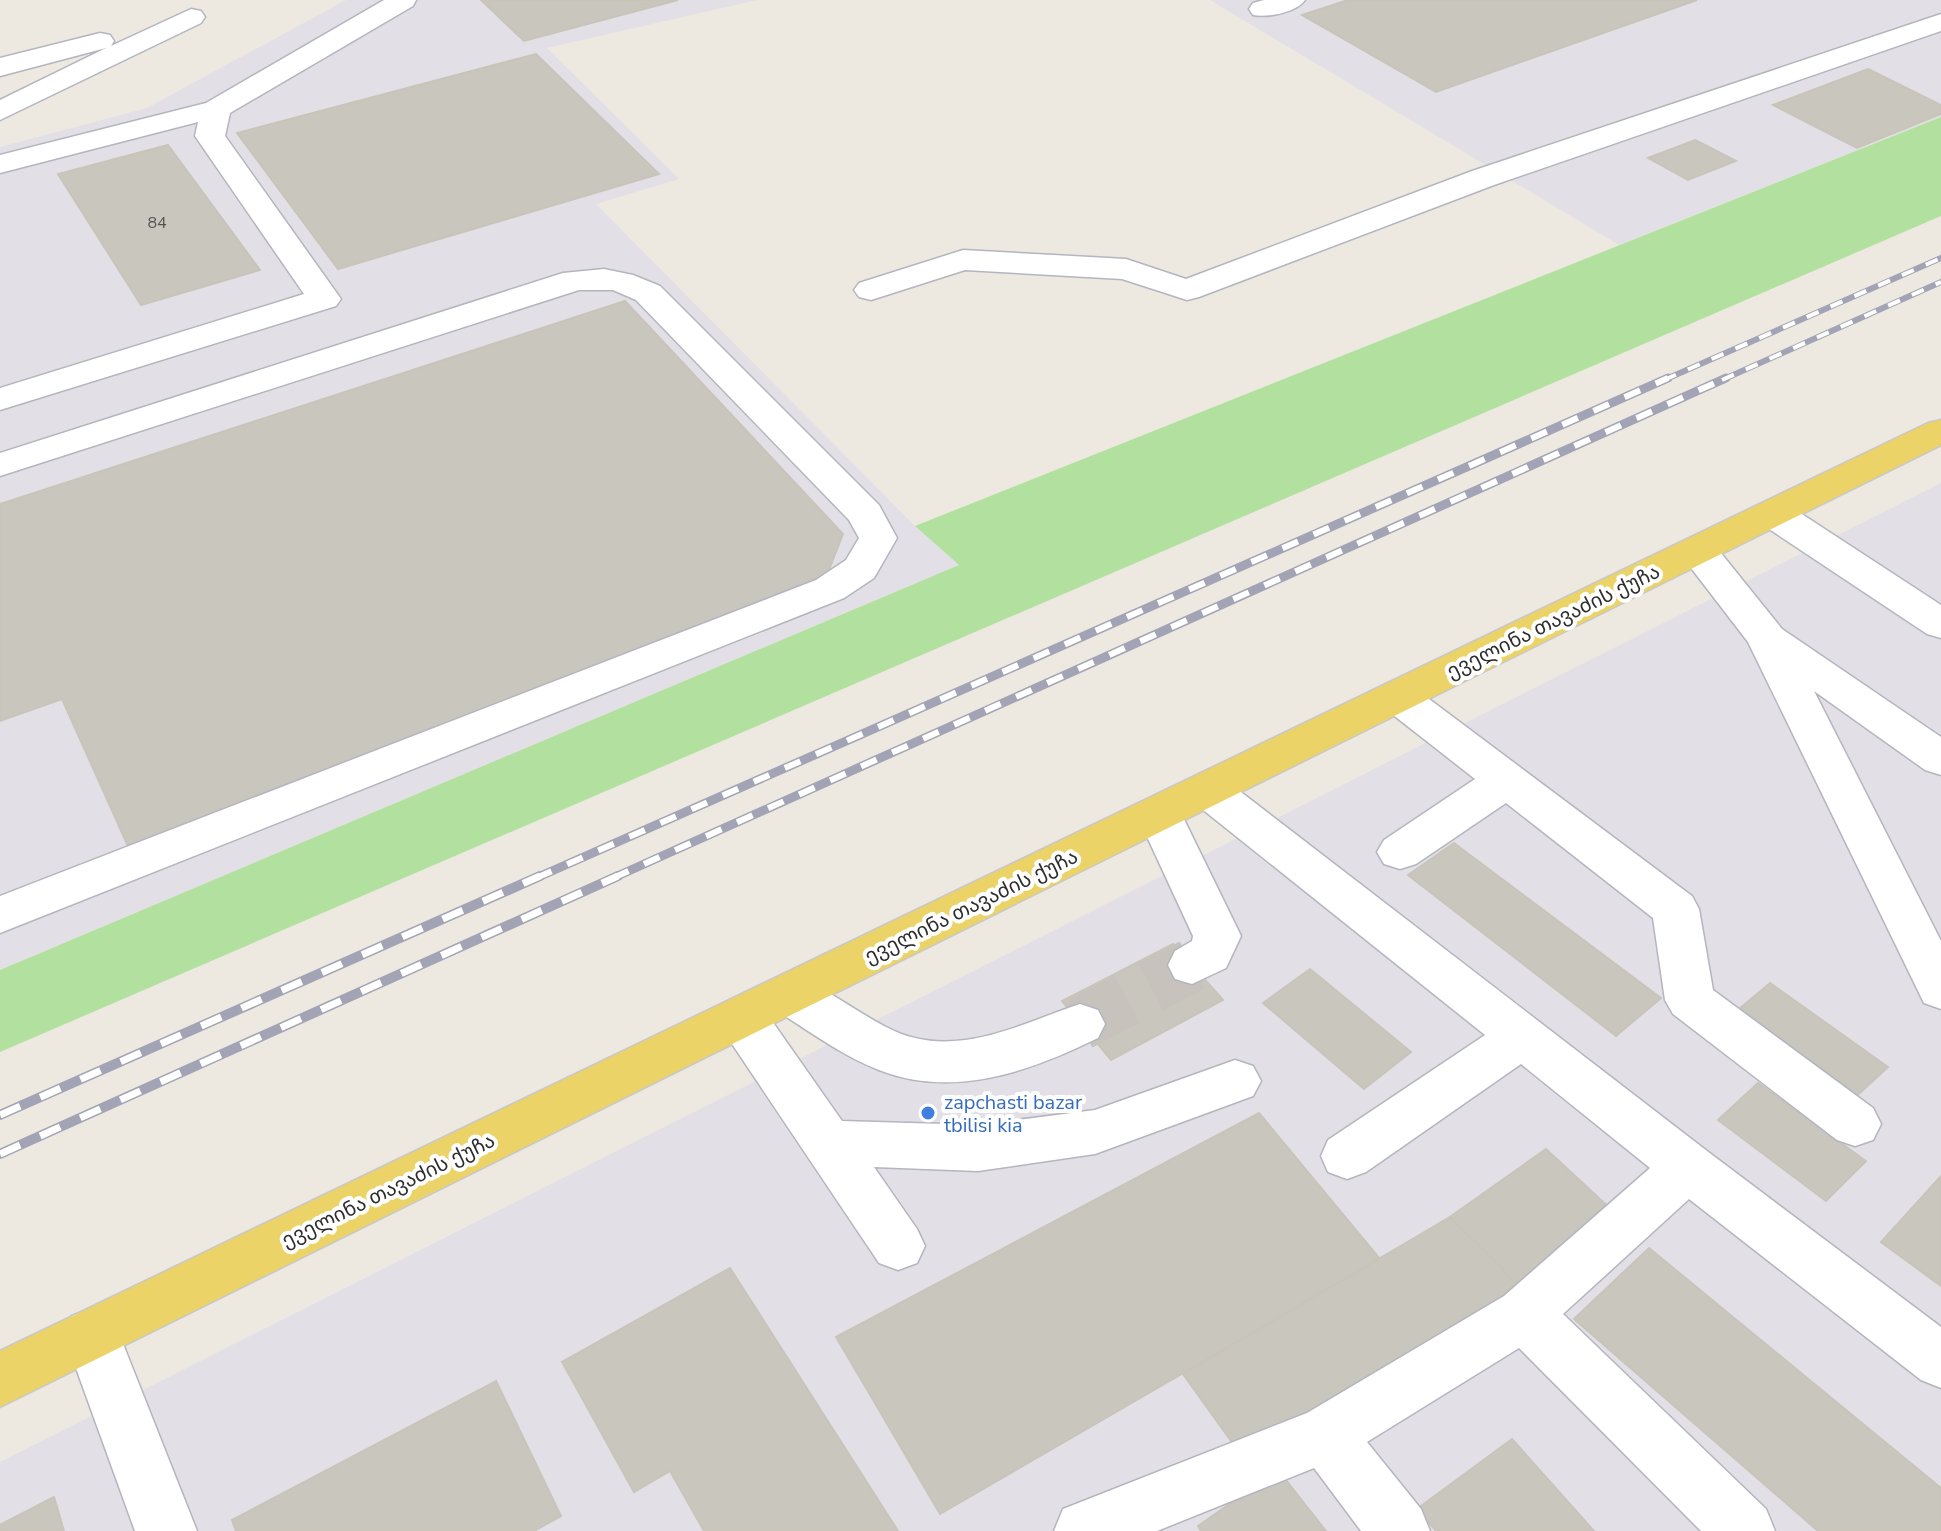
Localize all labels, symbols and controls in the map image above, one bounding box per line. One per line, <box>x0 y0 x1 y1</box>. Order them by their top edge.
house number: 84 <box>147 212 167 234</box>
street label: ეველინა თავაძის ქუჩა <box>1442 558 1665 685</box>
street label: ეველინა თავაძის ქუჩა <box>860 843 1083 970</box>
place label: zapchasti bazar tbilisi kia <box>944 1089 1082 1139</box>
marker: zapchasti bazar tbilisi kia <box>919 1104 937 1122</box>
street label: ეველინა თავაძის ქუჩა <box>277 1127 500 1254</box>

